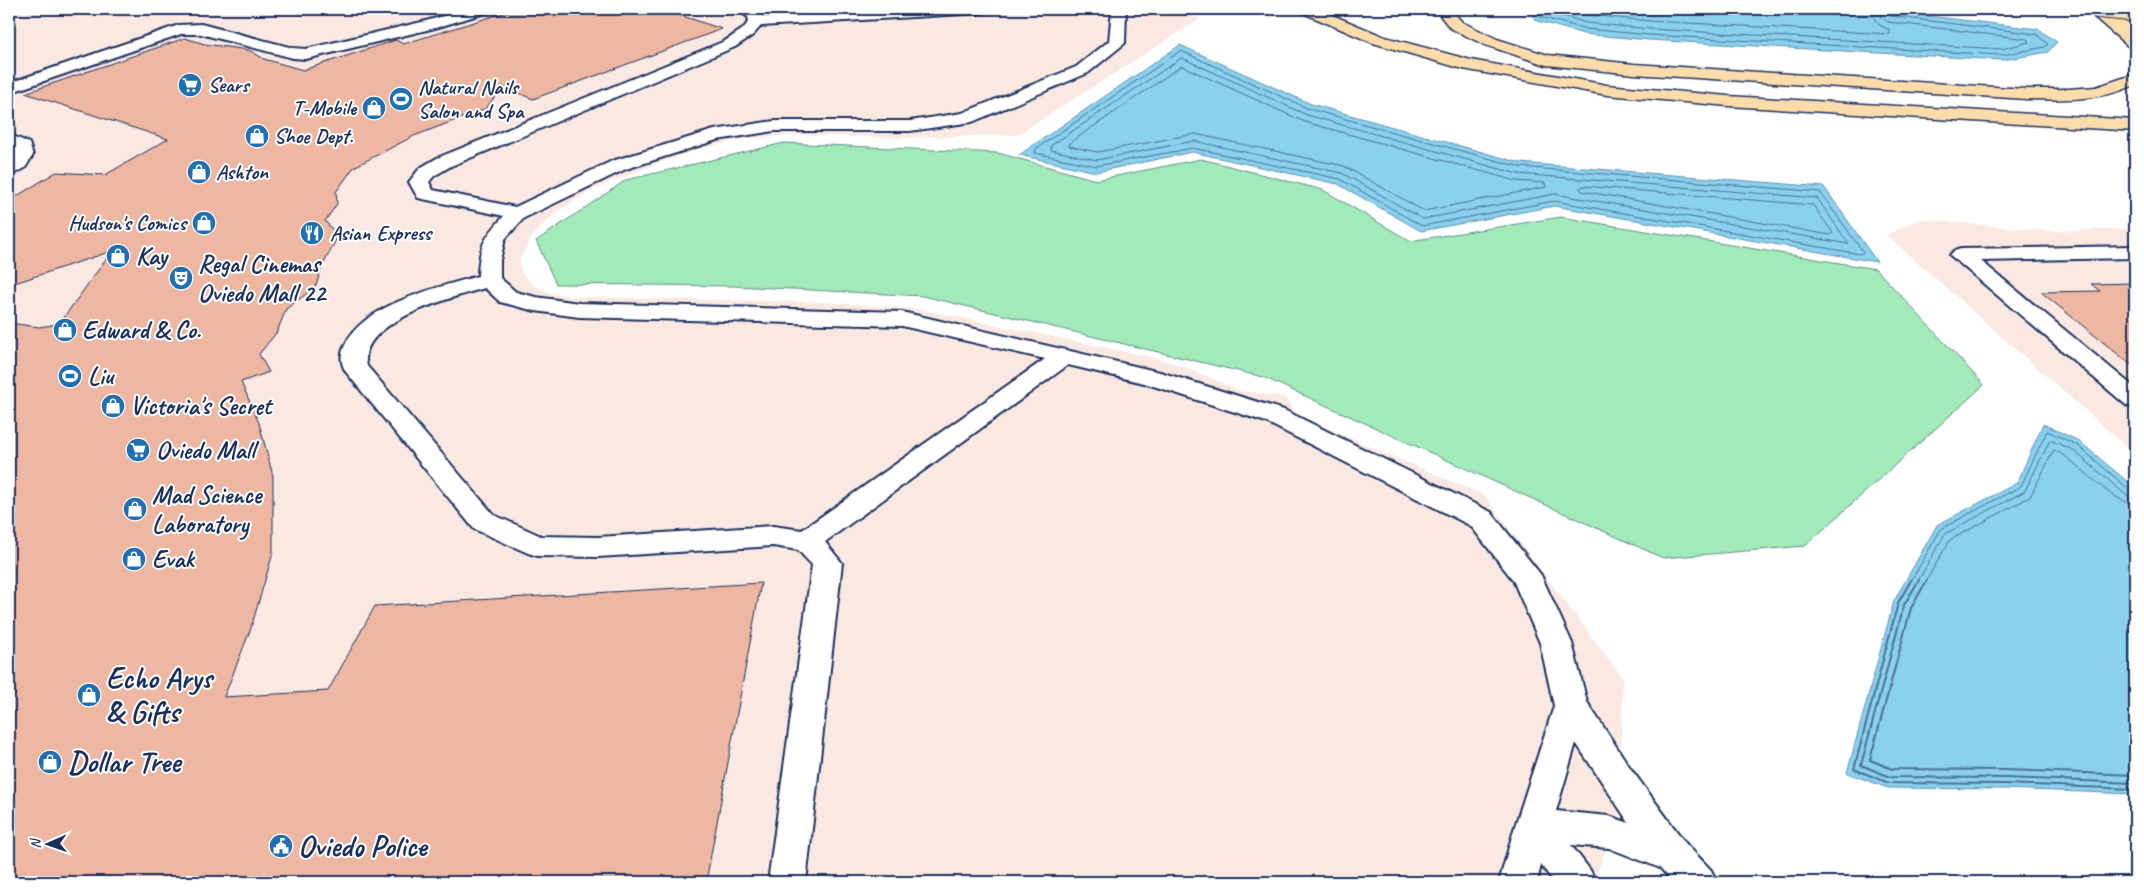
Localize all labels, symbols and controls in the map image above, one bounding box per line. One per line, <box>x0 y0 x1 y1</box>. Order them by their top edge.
supermarket icon: Sears <box>177 72 203 98</box>
place label: Sears <box>208 72 251 98</box>
place label: Natural Nails Salon and Spa <box>418 74 525 124</box>
sports icon: Natural Nails Salon and Spa <box>388 86 414 112</box>
place label: T-Mobile <box>292 95 358 121</box>
shop icon: T-Mobile <box>361 95 387 121</box>
shop icon: Shoe Dept. <box>244 123 270 149</box>
place label: Shoe Dept. <box>274 123 354 149</box>
shop icon: Ashton <box>186 159 212 185</box>
place label: Ashton <box>216 159 269 185</box>
place label: Hudson's Comics <box>68 210 189 236</box>
shop icon: Hudson's Comics <box>191 210 217 236</box>
restaurant icon: Asian Express <box>299 220 325 246</box>
place label: Asian Express <box>330 220 434 246</box>
place label: Kay <box>136 240 169 272</box>
shop icon: Kay <box>105 243 131 269</box>
place label: Regal Cinemas Oviedo Mall 22 <box>198 248 328 309</box>
theatre icon: Regal Cinemas Oviedo Mall 22 <box>168 265 194 291</box>
place label: Edward & Co. <box>82 314 202 346</box>
shop icon: Edward & Co. <box>52 317 78 343</box>
place label: Liu <box>88 360 116 392</box>
sports icon: Liu <box>57 363 83 389</box>
place label: Victoria's Secret <box>130 390 274 422</box>
shop icon: Victoria's Secret <box>100 393 126 419</box>
place label: Oviedo Mall <box>156 434 259 466</box>
supermarket icon: Oviedo Mall <box>125 437 151 463</box>
place label: Mad Science Laboratory <box>152 479 264 540</box>
shop icon: Mad Science Laboratory <box>122 496 148 522</box>
place label: Evak <box>152 543 196 575</box>
shop icon: Evak <box>121 546 147 572</box>
place label: Echo Arys & Gifts <box>106 659 215 731</box>
shop icon: Echo Arys & Gifts <box>76 682 102 708</box>
place label: Dollar Tree <box>68 743 183 781</box>
shop icon: Dollar Tree <box>37 749 63 775</box>
north arrow <box>22 818 72 868</box>
place label: Oviedo Police <box>298 827 428 865</box>
public building icon: Oviedo Police <box>268 833 294 859</box>
text: N <box>27 837 44 849</box>

